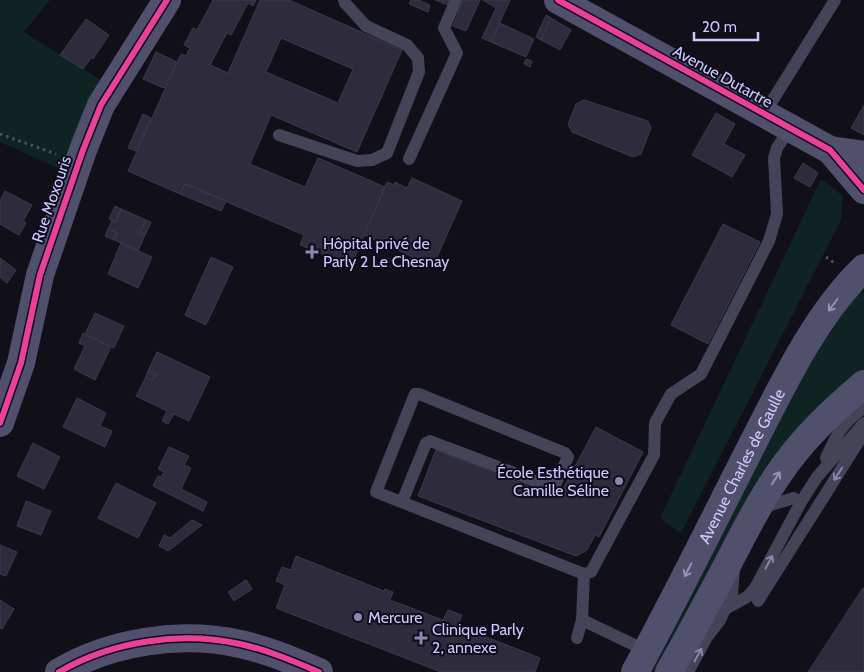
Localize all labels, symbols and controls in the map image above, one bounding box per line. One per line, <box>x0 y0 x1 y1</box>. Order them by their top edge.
scale bar <box>694 10 758 42</box>
text: 20 m <box>702 18 737 36</box>
street label: Avenue Dutartre <box>670 41 776 112</box>
street label: Rue Moxouris <box>28 153 75 245</box>
place label: Hôpital privé de Parly 2 Le Chesnay <box>323 234 449 271</box>
marker: Hôpital privé de Parly 2 Le Chesnay <box>305 245 319 259</box>
one-way arrow <box>828 298 838 312</box>
street label: Avenue Charles de Gaulle <box>695 385 789 547</box>
place label: École Esthétique Camille Séline <box>497 463 609 500</box>
one-way arrow <box>832 467 842 481</box>
one-way arrow <box>771 471 781 485</box>
marker: École Esthétique Camille Séline <box>613 475 625 487</box>
one-way arrow <box>765 555 774 570</box>
one-way arrow <box>683 562 692 577</box>
place label: Mercure <box>368 608 423 627</box>
marker: Mercure <box>352 611 364 623</box>
place label: Clinique Parly 2, annexe <box>432 620 524 657</box>
marker: Clinique Parly 2, annexe <box>414 631 428 645</box>
one-way arrow <box>693 648 703 662</box>

